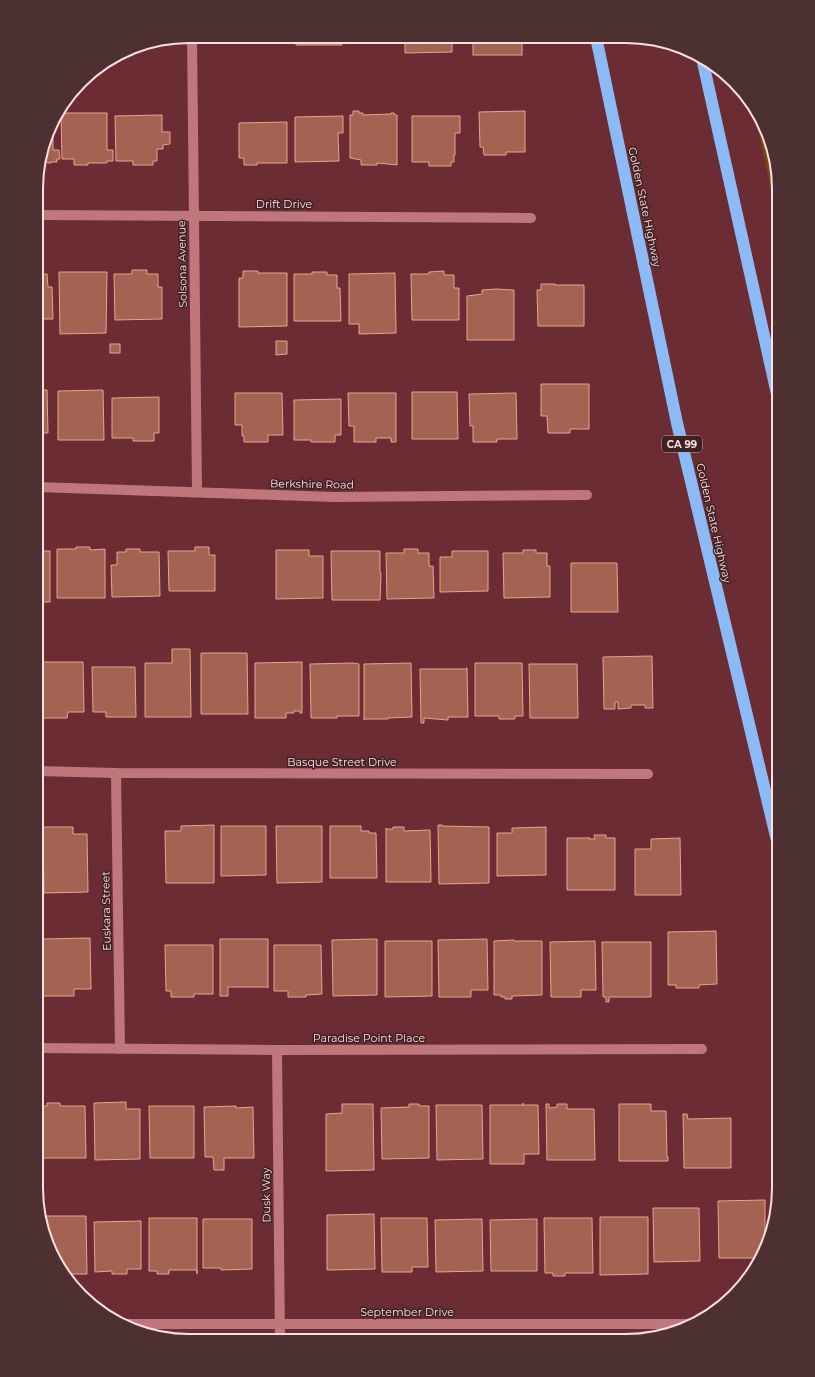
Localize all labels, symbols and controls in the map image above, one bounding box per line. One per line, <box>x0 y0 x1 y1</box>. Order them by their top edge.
street label: Golden State Highway <box>625 146 665 268</box>
street label: Drift Drive <box>256 197 312 211</box>
street label: Solsona Avenue <box>174 220 190 308</box>
road number: CA 99 <box>662 436 702 452</box>
street label: Golden State Highway <box>693 462 735 584</box>
street label: Berkshire Road <box>270 476 354 492</box>
street label: Basque Street Drive <box>287 755 397 769</box>
street label: Euskara Street <box>98 871 114 951</box>
street label: Paradise Point Place <box>313 1031 426 1045</box>
street label: Dusk Way <box>259 1167 273 1223</box>
street label: September Drive <box>360 1305 454 1319</box>

